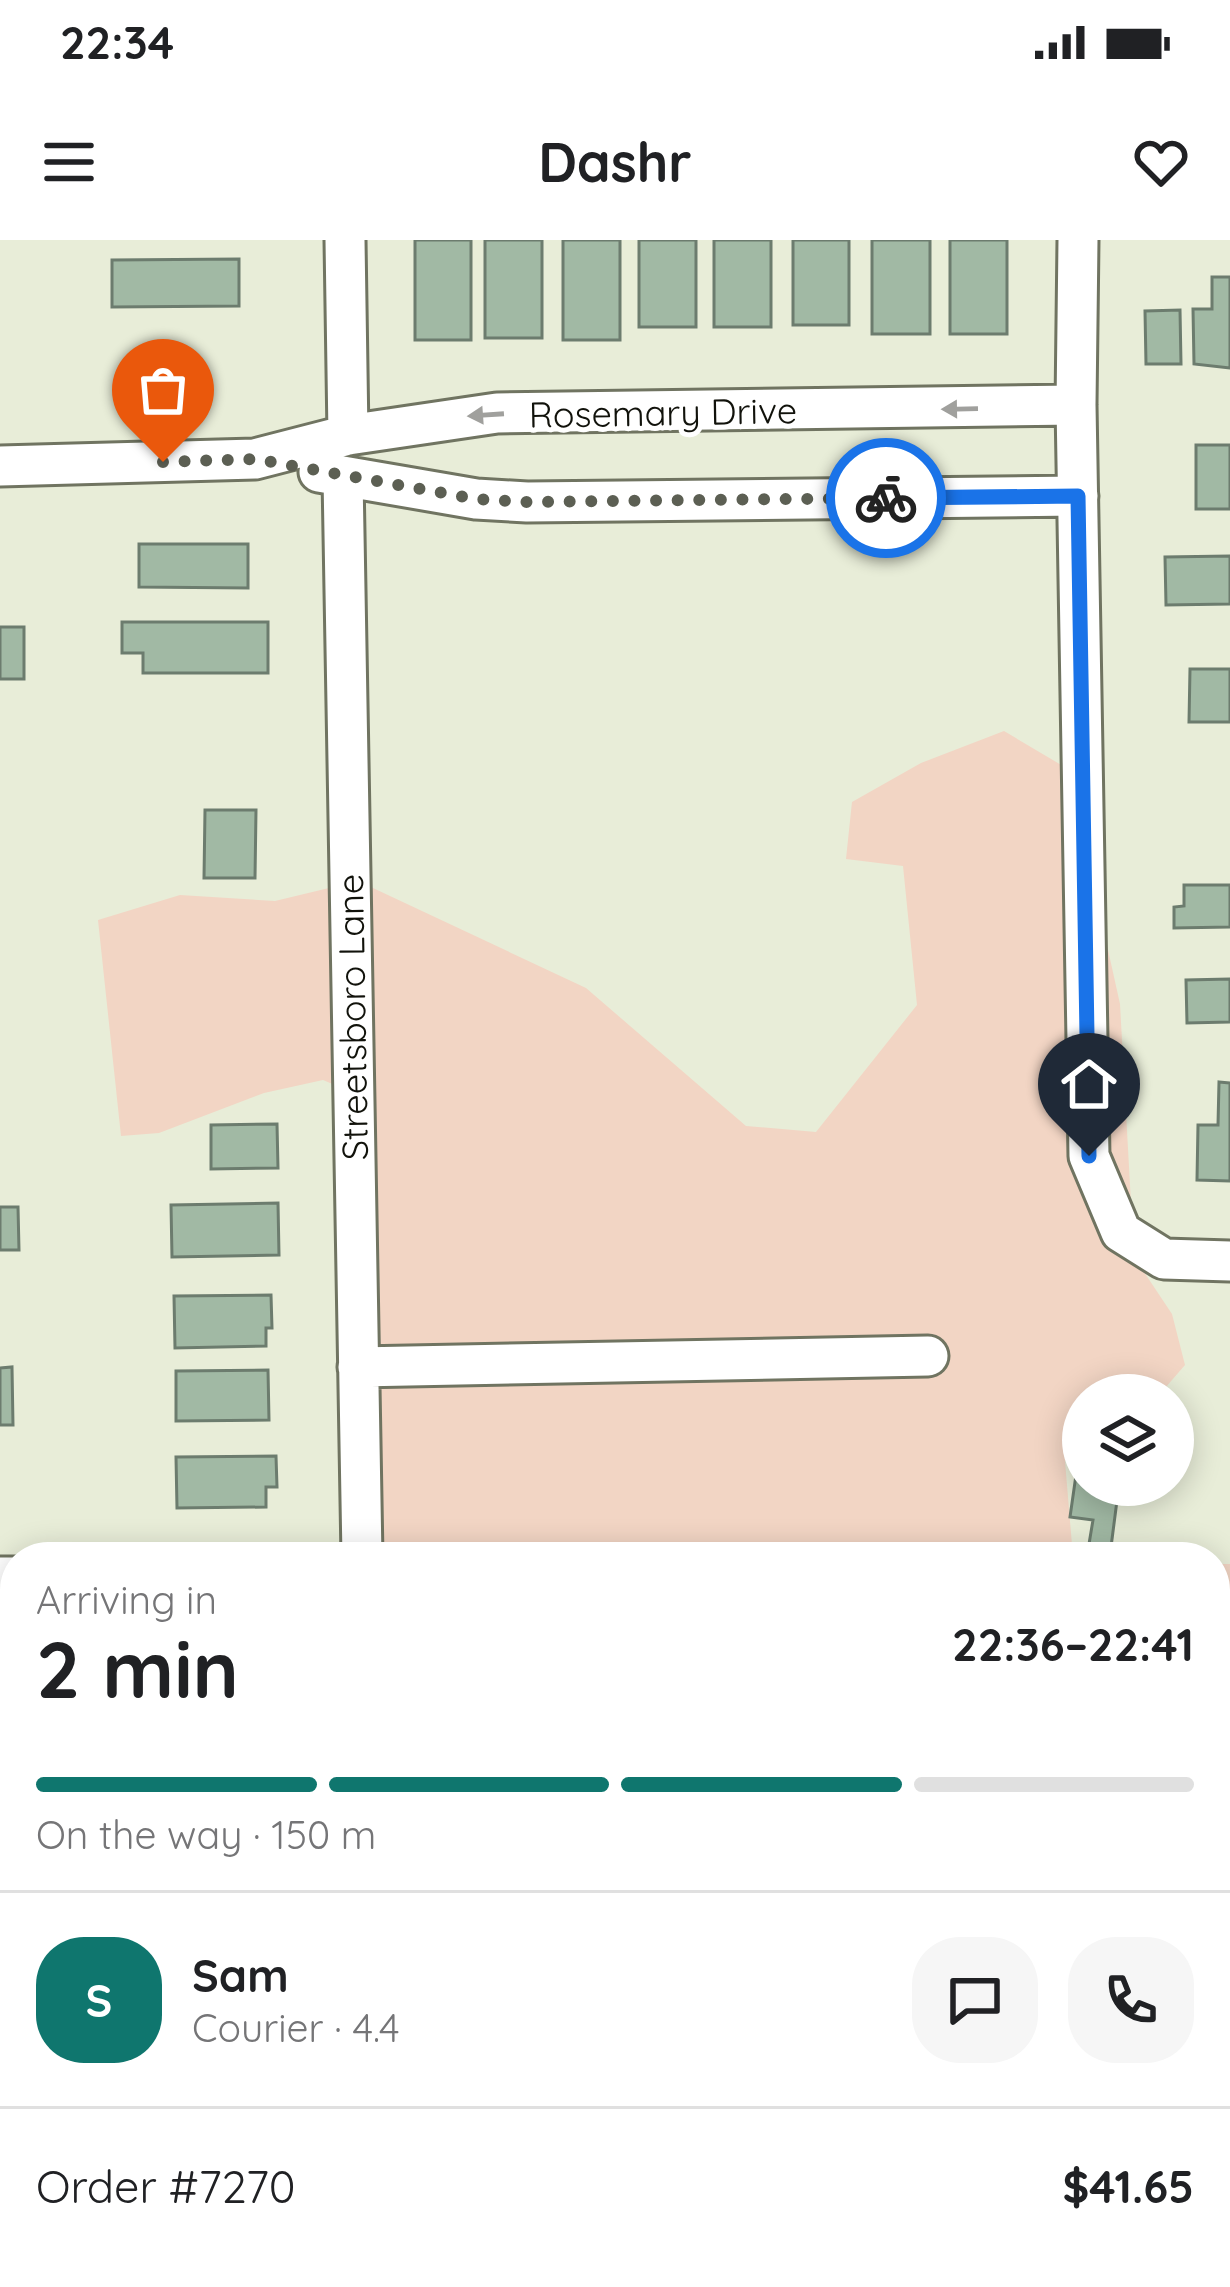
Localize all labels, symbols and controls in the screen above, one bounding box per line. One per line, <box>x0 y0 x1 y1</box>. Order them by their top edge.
text: 22:34 <box>60 14 174 70</box>
text: Dashr <box>538 128 692 196</box>
icon: menu <box>36 129 102 195</box>
icon: heart <box>1128 129 1194 195</box>
pin <box>112 339 214 462</box>
icon: bag <box>130 357 196 423</box>
street label: Rosemary Drive <box>528 387 798 437</box>
one-way arrow <box>940 399 978 418</box>
one-way arrow <box>467 405 504 424</box>
courier <box>826 438 946 558</box>
icon: bike <box>853 465 919 531</box>
street label: Streetsboro Lane <box>327 873 377 1161</box>
pin <box>1038 1033 1140 1156</box>
icon: home <box>1056 1051 1122 1117</box>
map controls <box>1062 1374 1194 1506</box>
button: layers <box>1062 1374 1194 1506</box>
text: Arriving in <box>36 1575 217 1624</box>
text: 22:36–22:41 <box>952 1616 1194 1672</box>
text: 2 min <box>36 1620 239 1718</box>
text: On the way · 150 m <box>36 1810 376 1859</box>
button: chat <box>912 1937 1038 2063</box>
button: phone <box>1068 1937 1194 2063</box>
text: Sam <box>192 1947 289 2003</box>
text: S <box>86 1972 112 2028</box>
text: Courier · 4.4 <box>192 2003 400 2052</box>
text: Order #7270 <box>36 2158 296 2214</box>
text: $41.65 <box>1063 2158 1194 2214</box>

